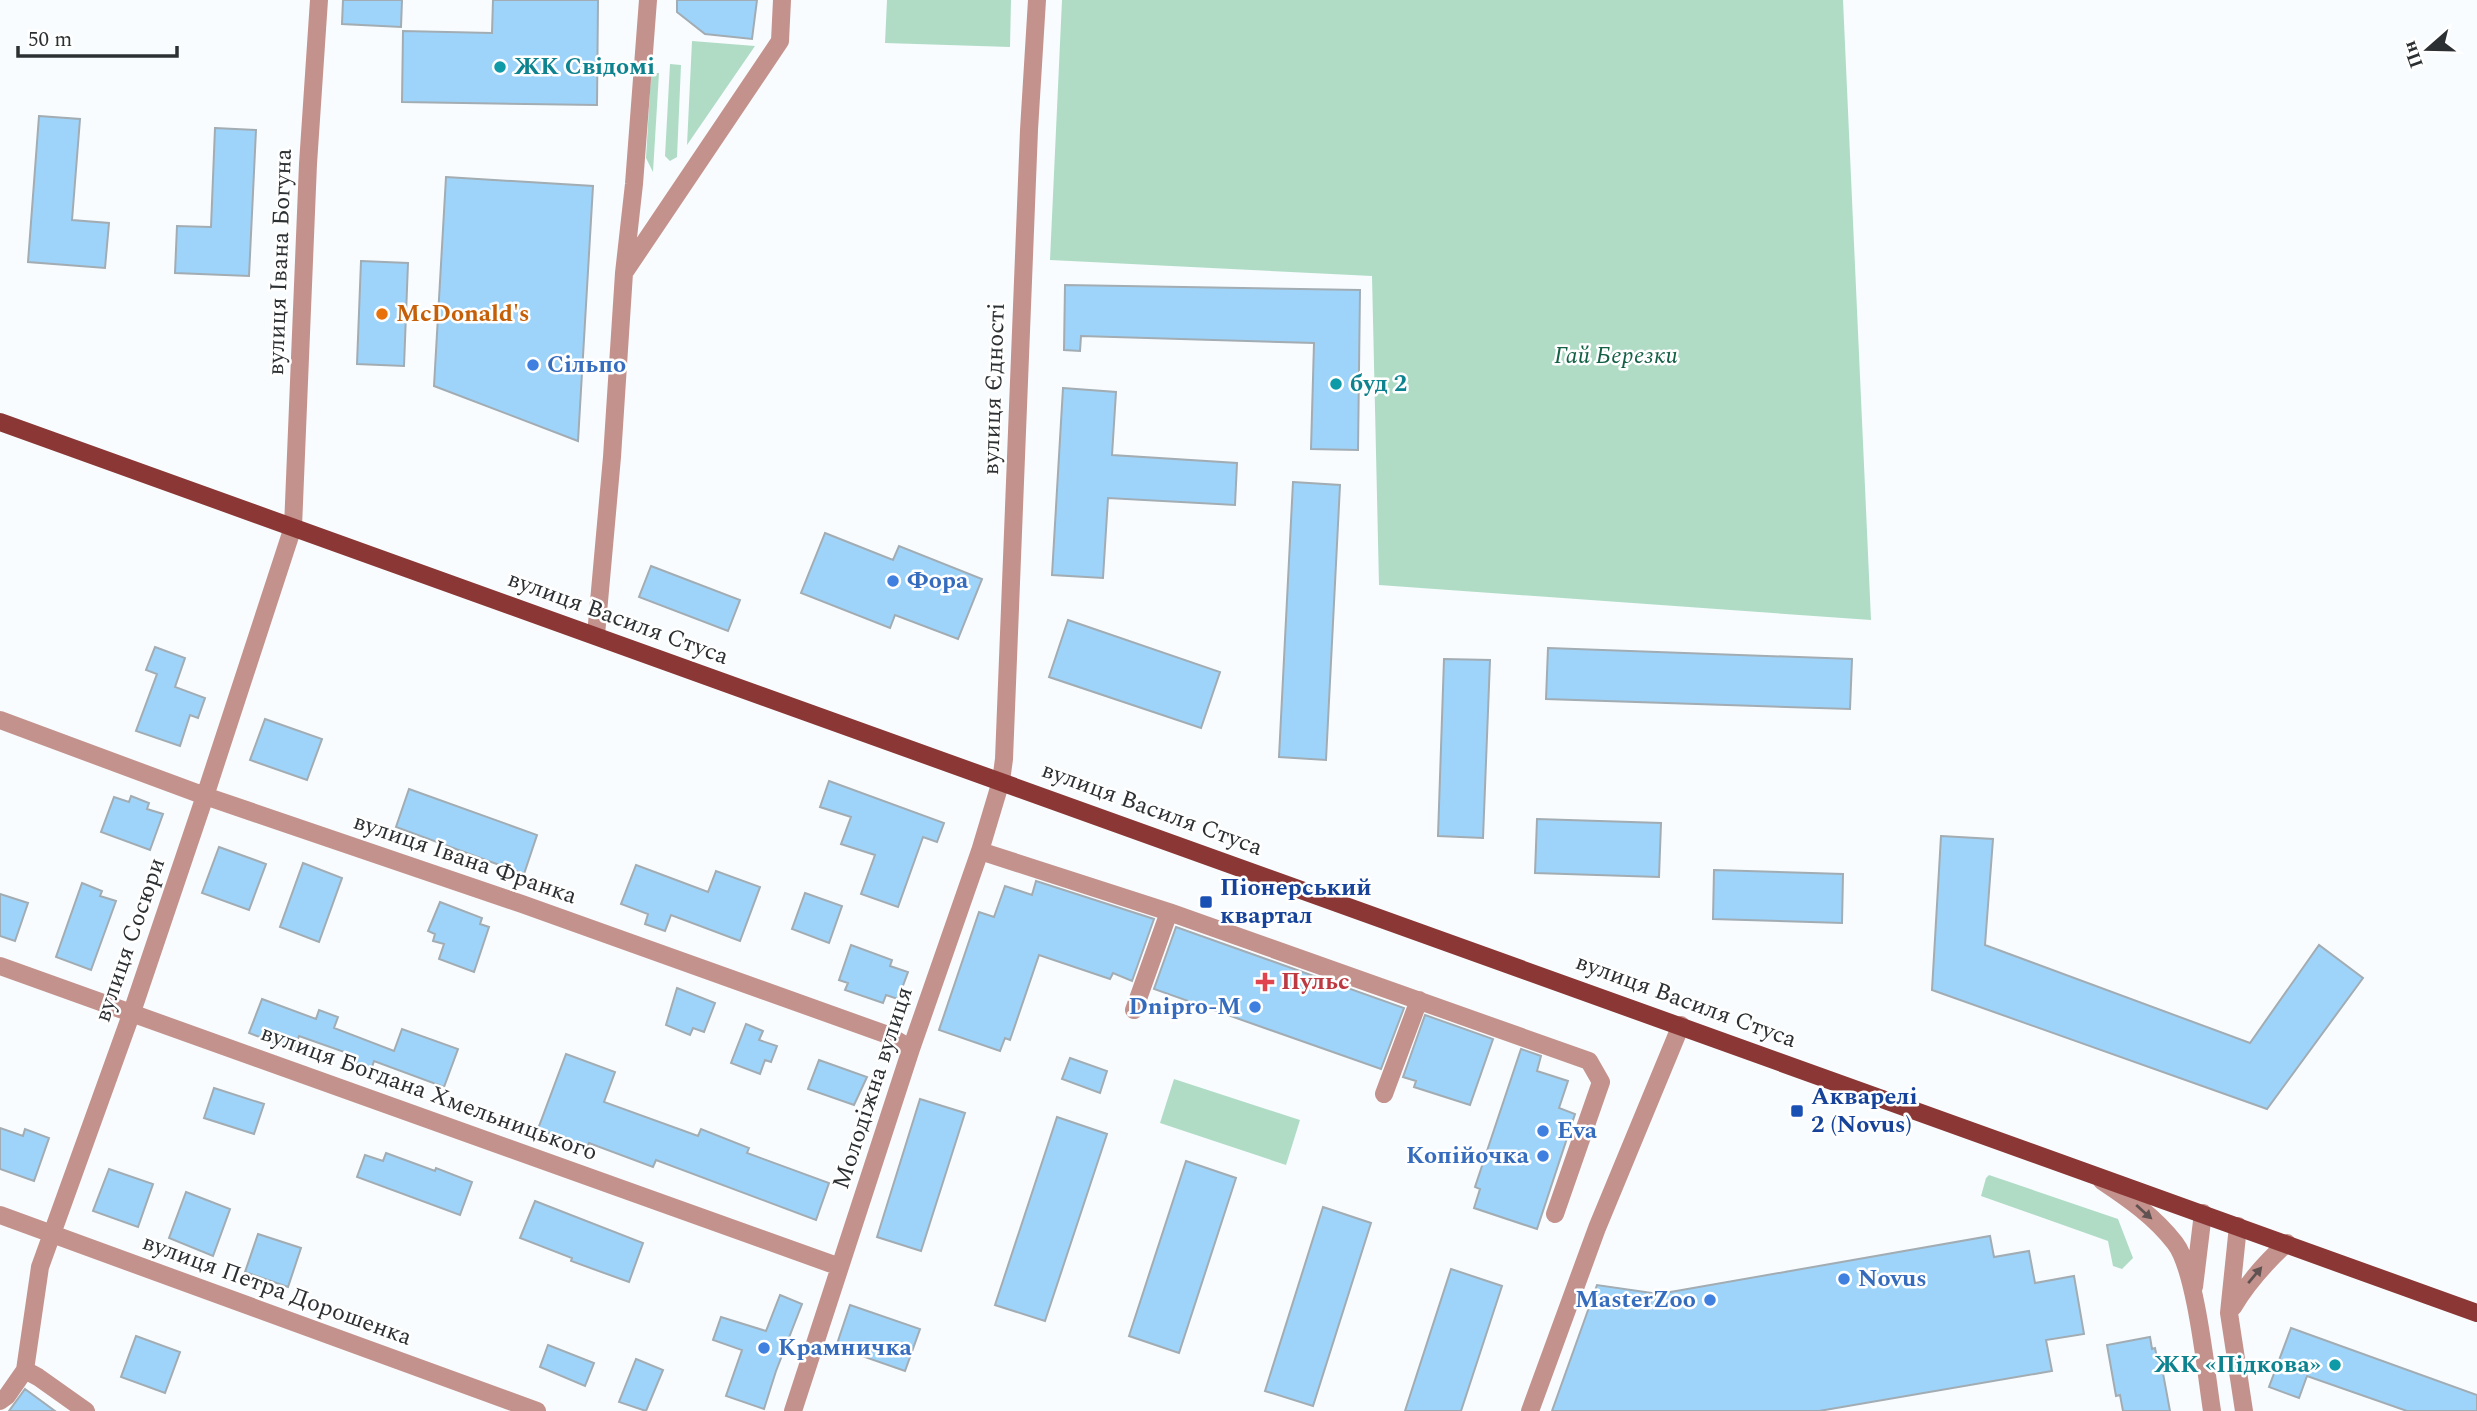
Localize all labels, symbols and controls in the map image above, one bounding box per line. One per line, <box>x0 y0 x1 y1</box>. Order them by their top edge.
scale bar <box>18 14 177 58</box>
north arrow <box>2393 14 2463 84</box>
text: 50 m <box>28 24 72 56</box>
text: Пн <box>2395 36 2432 72</box>
place label: ЖК Свідомі <box>514 49 655 85</box>
marker: ЖК Свідомі <box>492 59 508 75</box>
street label: вулиця Івана Богуна <box>258 148 302 376</box>
place label: McDonald's <box>396 296 529 332</box>
street label: вулиця Єдності <box>973 302 1015 476</box>
marker: McDonald's <box>374 306 390 322</box>
park label: Гай Березки <box>1554 338 1678 374</box>
place label: Сільпо <box>547 347 626 383</box>
marker: Сільпо <box>525 357 541 373</box>
place label: буд 2 <box>1350 366 1407 402</box>
marker: буд 2 <box>1328 376 1344 392</box>
street label: вулиця Василя Стуса <box>502 561 734 675</box>
place label: Фора <box>907 563 969 599</box>
marker: Фора <box>885 573 901 589</box>
street label: вулиця Василя Стуса <box>1036 752 1268 866</box>
street label: вулиця Івана Франка <box>348 804 582 914</box>
street label: вулиця Сосюри <box>85 853 175 1027</box>
place label: Піонерський квартал <box>1220 870 1372 934</box>
marker: Піонерський квартал <box>1198 894 1214 910</box>
street label: вулиця Василя Стуса <box>1570 944 1802 1058</box>
place label: Пульс <box>1281 964 1350 1000</box>
marker: Пульс <box>1255 972 1275 992</box>
street label: Молодіжна вулиця <box>823 982 923 1194</box>
place label: Dnipro-M <box>1128 989 1241 1025</box>
marker: Dnipro-M <box>1247 999 1263 1015</box>
street label: вулиця Богдана Хмельницького <box>255 1015 603 1171</box>
place label: Акварелі 2 (Novus) <box>1811 1079 1918 1143</box>
marker: Акварелі 2 (Novus) <box>1789 1103 1805 1119</box>
place label: Eva <box>1557 1113 1598 1149</box>
marker: Eva <box>1535 1123 1551 1139</box>
place label: Копійочка <box>1406 1138 1530 1174</box>
marker: Копійочка <box>1535 1148 1551 1164</box>
one-way arrow <box>2135 1203 2152 1219</box>
street label: вулиця Петра Дорошенка <box>137 1224 417 1356</box>
place label: Novus <box>1858 1261 1927 1297</box>
one-way arrow <box>2247 1266 2263 1284</box>
marker: Novus <box>1836 1271 1852 1287</box>
place label: MasterZoo <box>1575 1282 1696 1318</box>
marker: MasterZoo <box>1702 1292 1718 1308</box>
place label: Крамничка <box>778 1330 912 1366</box>
marker: Крамничка <box>756 1340 772 1356</box>
place label: ЖК «Підкова» <box>2154 1347 2321 1383</box>
marker: ЖК «Підкова» <box>2327 1357 2343 1373</box>

